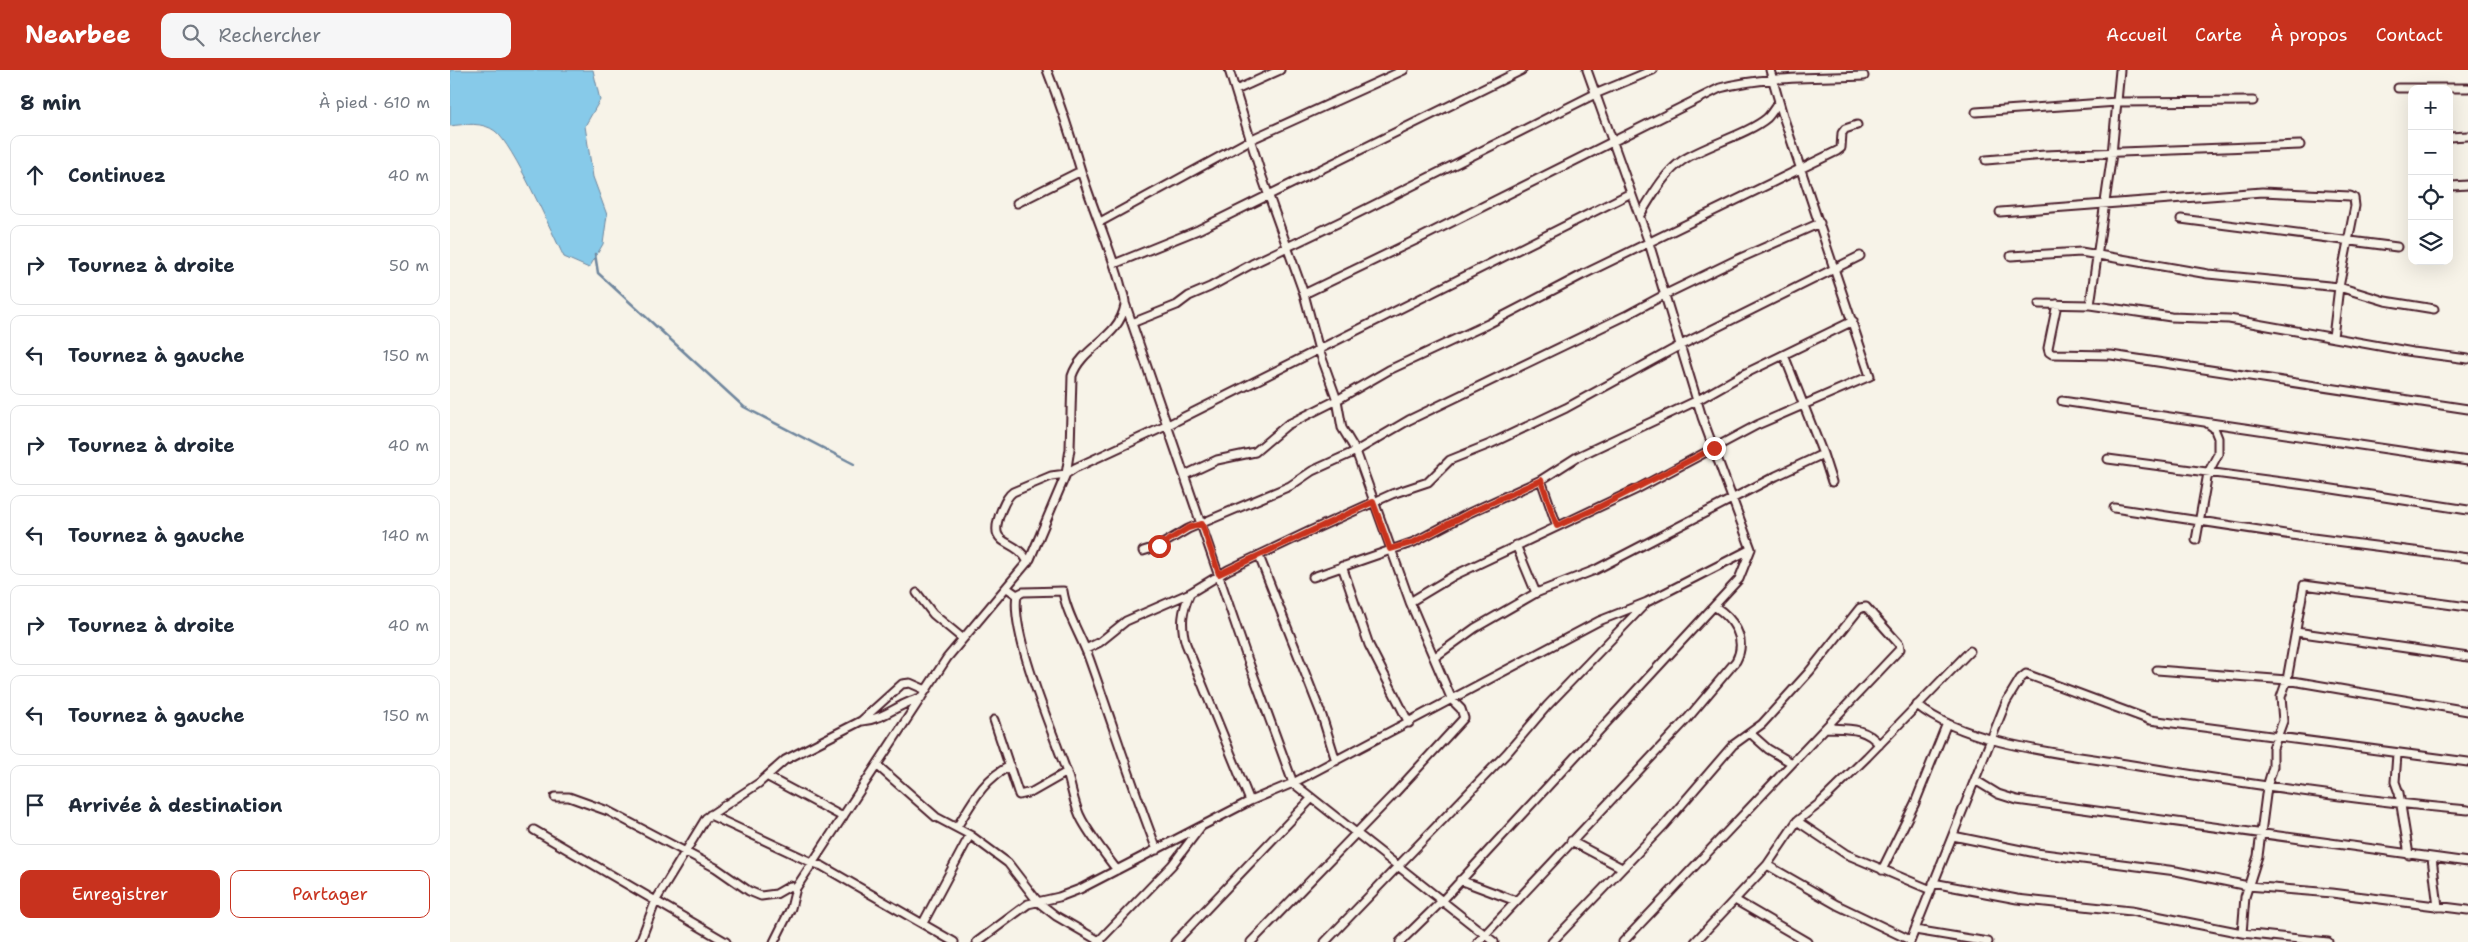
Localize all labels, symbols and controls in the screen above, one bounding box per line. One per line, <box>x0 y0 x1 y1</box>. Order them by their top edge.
search box <box>161 13 511 58</box>
text: Nearbee <box>25 19 131 51</box>
icon: search <box>179 21 207 49</box>
text: Rechercher <box>219 23 321 48</box>
text: Accueil <box>2106 23 2167 47</box>
text: Carte <box>2195 23 2242 47</box>
text: À propos <box>2270 23 2348 47</box>
text: Contact <box>2376 23 2443 47</box>
map controls <box>2408 85 2453 265</box>
button: + <box>2408 85 2453 130</box>
text: 8 min <box>20 89 81 117</box>
text: À pied · 610 m <box>319 92 430 113</box>
button: − <box>2408 130 2453 175</box>
icon: ahead <box>21 161 49 189</box>
text: Continuez <box>68 163 166 188</box>
text: 40 m <box>387 165 429 186</box>
button: locate <box>2408 175 2453 220</box>
button: layers <box>2408 220 2453 265</box>
icon: right <box>21 251 49 279</box>
text: Tournez à droite <box>68 253 235 278</box>
text: 50 m <box>389 255 429 276</box>
icon: left <box>21 341 49 369</box>
text: Tournez à gauche <box>68 343 245 368</box>
text: 150 m <box>382 345 429 366</box>
icon: right <box>21 431 49 459</box>
text: Tournez à droite <box>68 433 235 458</box>
text: 40 m <box>387 435 429 456</box>
route end <box>1703 437 1726 460</box>
icon: left <box>21 521 49 549</box>
text: Tournez à gauche <box>68 523 245 548</box>
text: 140 m <box>382 525 429 546</box>
route start <box>1148 535 1171 558</box>
icon: right <box>21 611 49 639</box>
text: Tournez à droite <box>68 613 235 638</box>
text: 40 m <box>387 615 429 636</box>
icon: left <box>21 701 49 729</box>
text: Tournez à gauche <box>68 703 245 728</box>
text: 150 m <box>382 705 429 726</box>
icon: arrive <box>21 791 49 819</box>
text: Arrivée à destination <box>68 793 282 818</box>
button: Enregistrer <box>20 870 220 918</box>
button: Partager <box>230 870 430 918</box>

